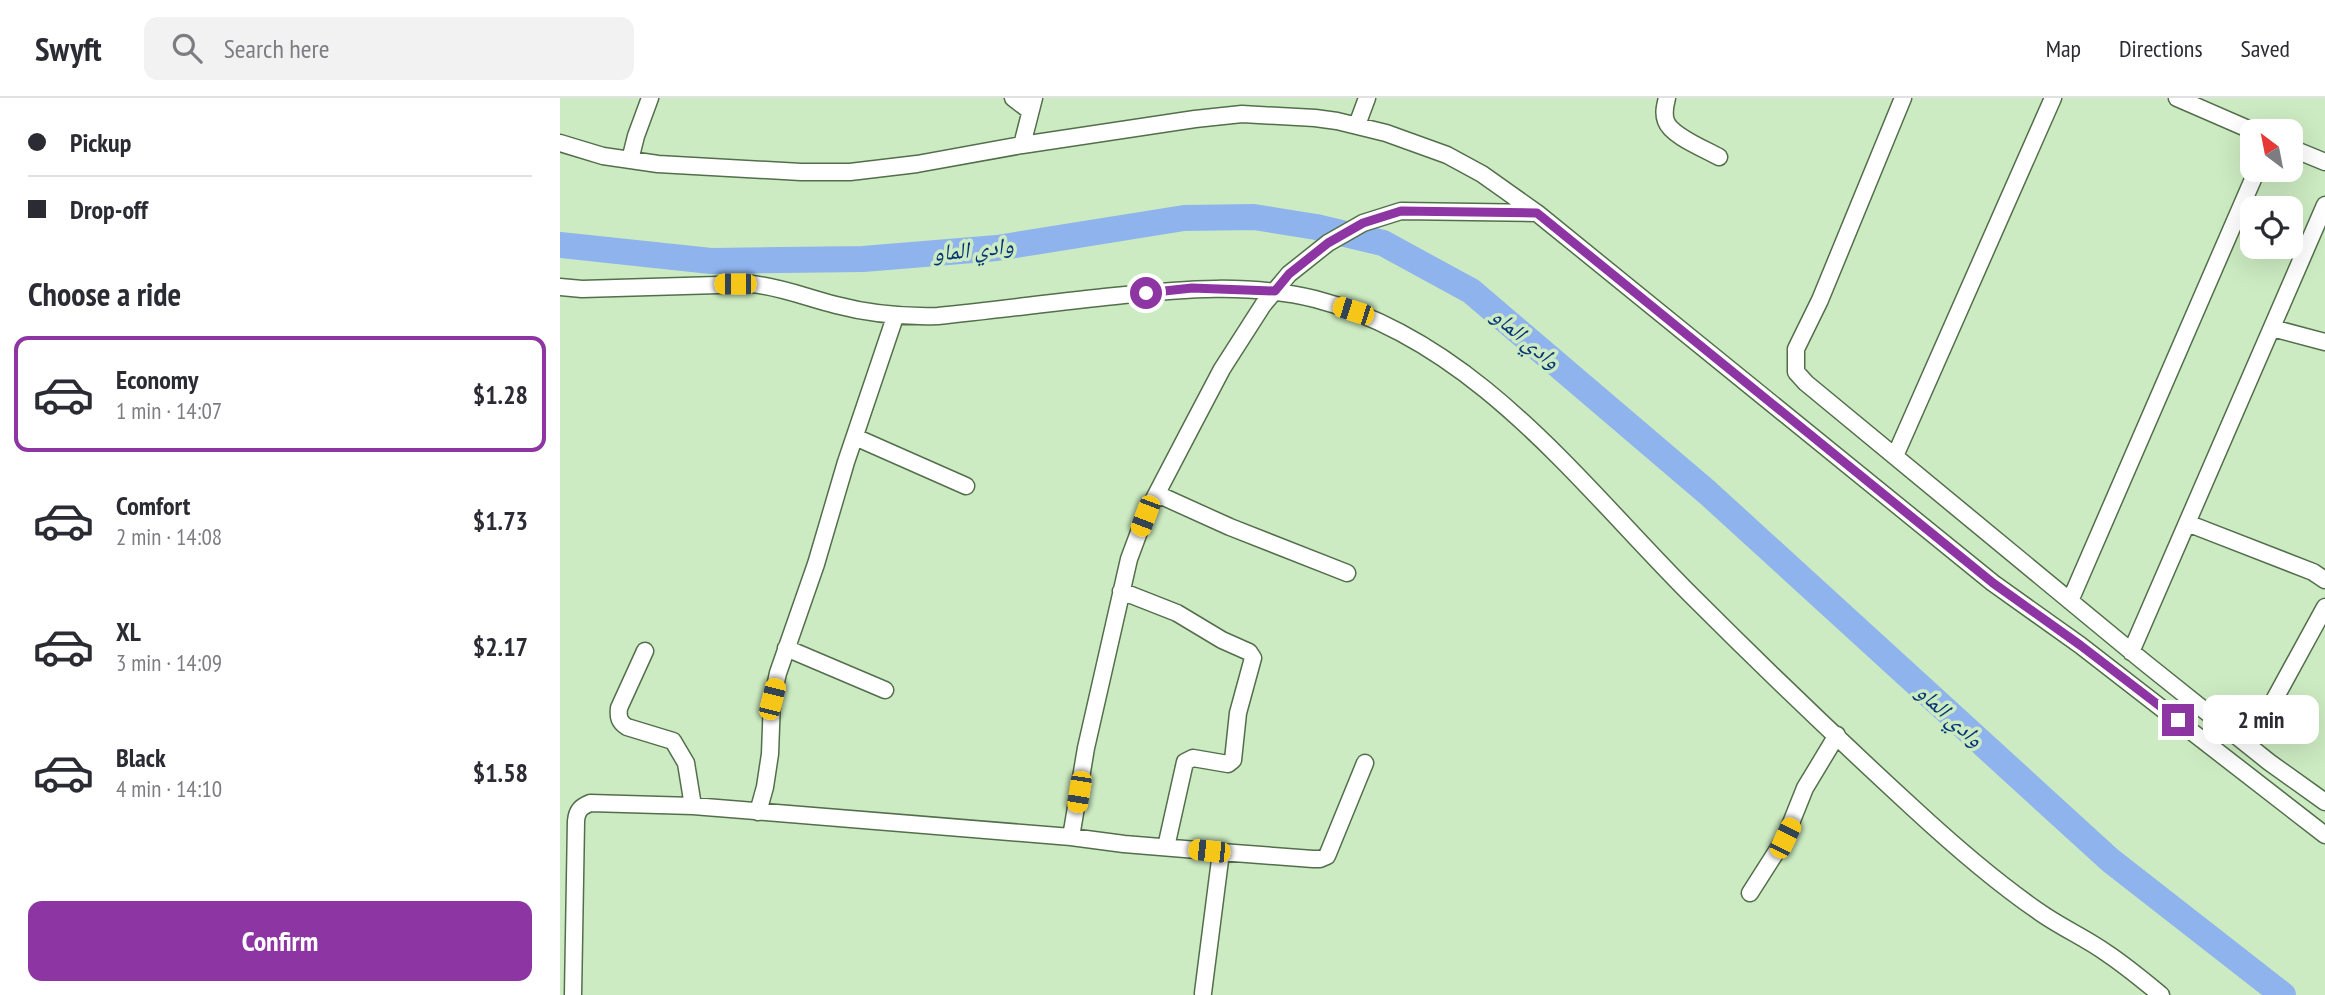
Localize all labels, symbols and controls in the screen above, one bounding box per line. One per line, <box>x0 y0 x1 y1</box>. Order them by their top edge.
search box <box>144 17 634 80</box>
text: Swyft <box>35 27 102 70</box>
icon: search <box>168 29 206 67</box>
text: Search here <box>224 32 329 65</box>
text: Map <box>2046 33 2081 64</box>
text: Directions <box>2119 33 2203 64</box>
text: Saved <box>2241 33 2290 64</box>
north arrow <box>2240 119 2303 182</box>
map controls <box>2240 119 2303 259</box>
text: Pickup <box>70 126 131 159</box>
text: Drop-off <box>70 193 148 226</box>
button: locate <box>2240 196 2303 259</box>
water label: وادي الماو <box>930 230 1016 272</box>
text: Choose a ride <box>28 273 181 315</box>
car <box>715 274 757 295</box>
route start <box>1130 277 1162 309</box>
car <box>1330 295 1377 327</box>
water label: وادي الماو <box>1482 300 1567 379</box>
icon: car <box>32 363 95 426</box>
text: Economy <box>116 363 198 396</box>
text: $1.28 <box>473 378 528 411</box>
text: 1 min · 14:07 <box>116 396 222 425</box>
icon: car <box>32 489 95 552</box>
text: Comfort <box>116 489 190 522</box>
car <box>1128 493 1163 539</box>
text: $1.73 <box>473 504 528 537</box>
text: 2 min · 14:08 <box>116 522 222 551</box>
icon: car <box>32 615 95 678</box>
text: XL <box>116 615 141 648</box>
text: $2.17 <box>473 630 528 663</box>
text: 3 min · 14:09 <box>116 648 222 677</box>
car <box>757 676 788 722</box>
water label: وادي الماو <box>1906 676 1990 756</box>
callout: 2 min <box>2202 696 2318 744</box>
route end <box>2162 704 2194 736</box>
text: 2 min <box>2238 705 2284 734</box>
icon: car <box>32 741 95 804</box>
text: Black <box>116 741 166 774</box>
text: $1.58 <box>473 756 528 789</box>
car <box>1066 770 1093 814</box>
text: 4 min · 14:10 <box>116 774 222 803</box>
car <box>1767 815 1804 861</box>
car <box>1188 838 1231 864</box>
button: Confirm <box>28 901 532 981</box>

